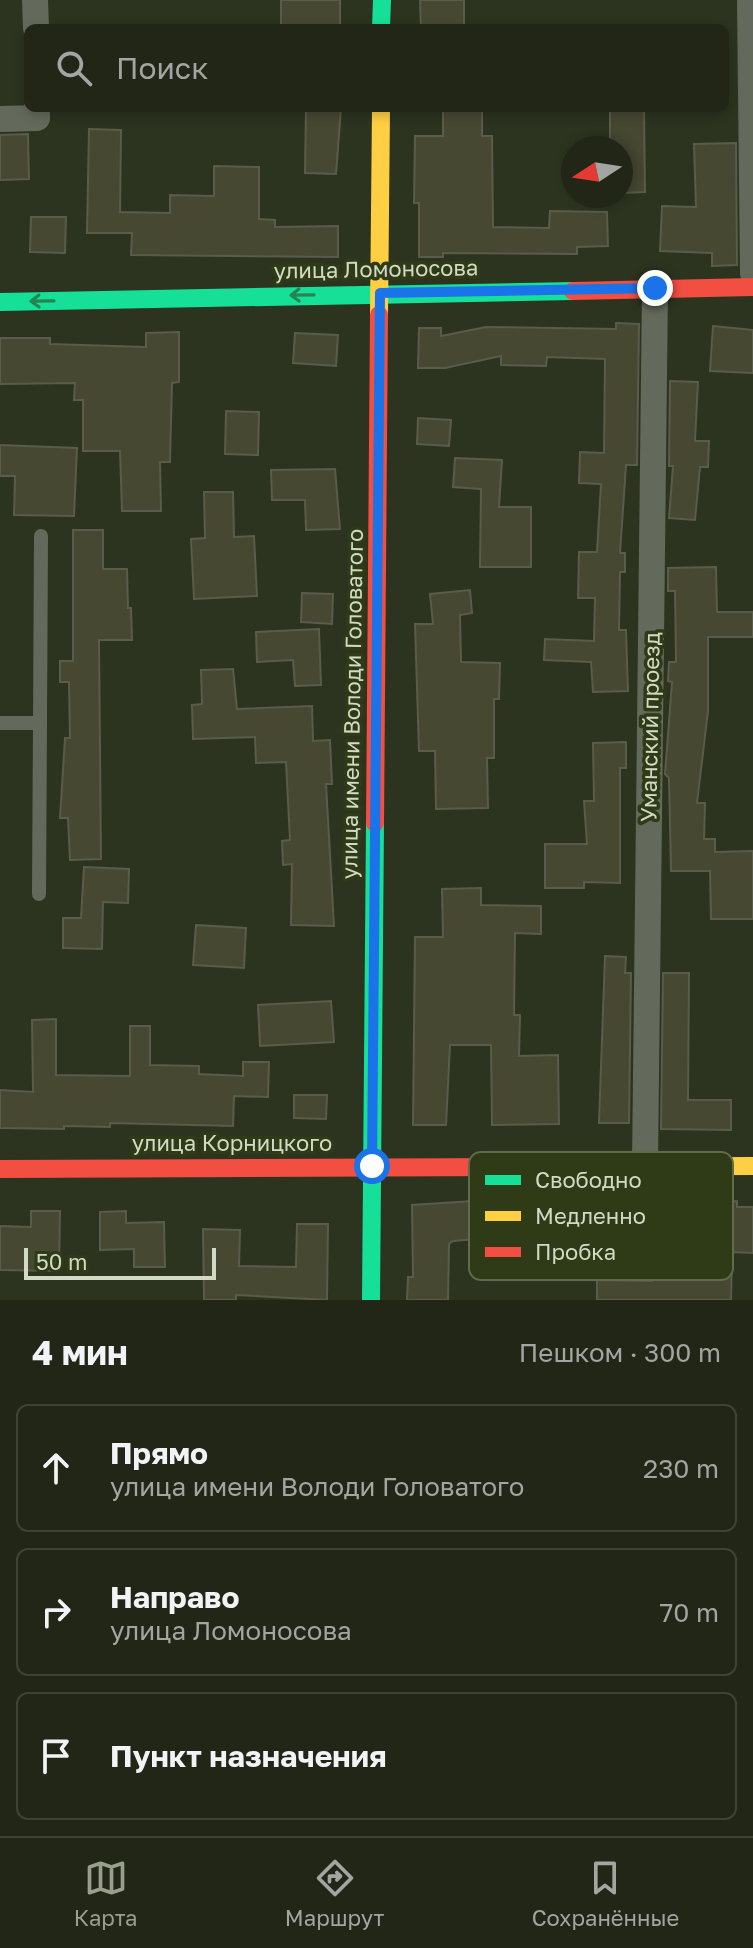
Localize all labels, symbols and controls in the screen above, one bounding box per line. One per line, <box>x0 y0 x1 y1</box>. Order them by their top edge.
search box <box>24 24 729 112</box>
icon: search <box>52 46 96 90</box>
text: Поиск <box>116 50 208 86</box>
north arrow <box>561 136 633 208</box>
street label: улица Ломоносова <box>273 253 479 284</box>
route end <box>637 270 673 306</box>
one-way arrow <box>289 287 316 302</box>
one-way arrow <box>29 293 56 309</box>
street label: улица имени Володи Головатого <box>335 528 368 879</box>
street label: Уманский проезд <box>634 632 665 822</box>
street label: улица Корницкого <box>132 1129 332 1156</box>
route start <box>354 1148 390 1184</box>
legend <box>469 1152 733 1280</box>
text: Свободно <box>535 1166 642 1193</box>
text: Медленно <box>535 1202 646 1229</box>
text: Пробка <box>535 1238 616 1265</box>
scale bar <box>24 1244 216 1280</box>
text: 50 m <box>36 1248 87 1275</box>
text: 4 мин <box>32 1332 128 1372</box>
text: Пешком · 300 m <box>519 1337 721 1368</box>
text: Прямо <box>110 1435 208 1471</box>
icon: ahead <box>34 1446 78 1490</box>
text: 230 m <box>643 1453 719 1484</box>
text: улица имени Володи Головатого <box>110 1471 524 1502</box>
text: Направо <box>110 1579 239 1615</box>
icon: right <box>34 1590 78 1634</box>
text: 70 m <box>660 1597 719 1628</box>
text: улица Ломоносова <box>110 1615 352 1646</box>
icon: arrive <box>34 1734 78 1778</box>
text: Пункт назначения <box>110 1738 387 1774</box>
tab: Карта <box>74 1856 137 1931</box>
tab: Маршрут <box>285 1856 384 1931</box>
tab: Сохранённые <box>532 1856 679 1931</box>

